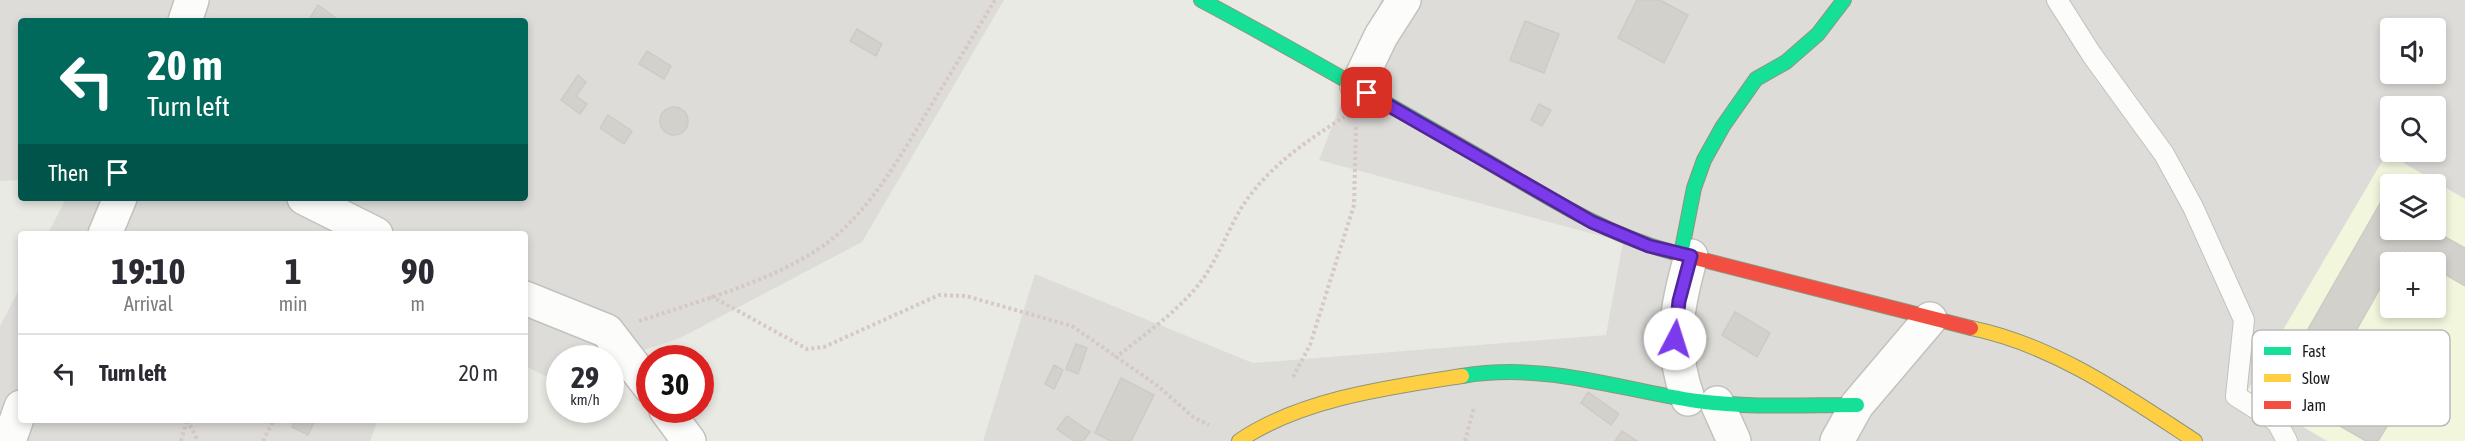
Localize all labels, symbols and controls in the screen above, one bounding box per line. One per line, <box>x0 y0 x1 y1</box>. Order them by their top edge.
map controls <box>2380 18 2446 318</box>
button: sound <box>2380 18 2446 84</box>
text: 20 m <box>147 41 222 89</box>
icon: left <box>48 42 126 120</box>
pin <box>1341 67 1392 118</box>
icon: arrive <box>1350 76 1383 109</box>
text: Turn left <box>147 91 230 122</box>
button: search <box>2380 96 2446 162</box>
icon: arrive <box>101 156 134 189</box>
text: Then <box>48 160 89 186</box>
button: layers <box>2380 174 2446 240</box>
text: 19:10 <box>111 250 185 292</box>
text: 1 <box>285 250 302 292</box>
text: 90 <box>401 250 435 292</box>
button: + <box>2380 252 2446 318</box>
text: Arrival <box>124 292 173 315</box>
text: min <box>279 292 307 315</box>
text: m <box>411 292 425 315</box>
position arrow <box>1643 307 1707 371</box>
legend <box>2252 330 2450 426</box>
text: Fast <box>2302 342 2326 360</box>
speed limit sign: 30 <box>636 345 714 423</box>
icon: left <box>48 357 81 390</box>
text: Turn left <box>99 360 166 386</box>
text: 20 m <box>458 360 498 386</box>
text: 29 <box>571 360 599 394</box>
text: Slow <box>2302 369 2330 387</box>
text: km/h <box>570 391 600 408</box>
text: Jam <box>2302 396 2326 414</box>

